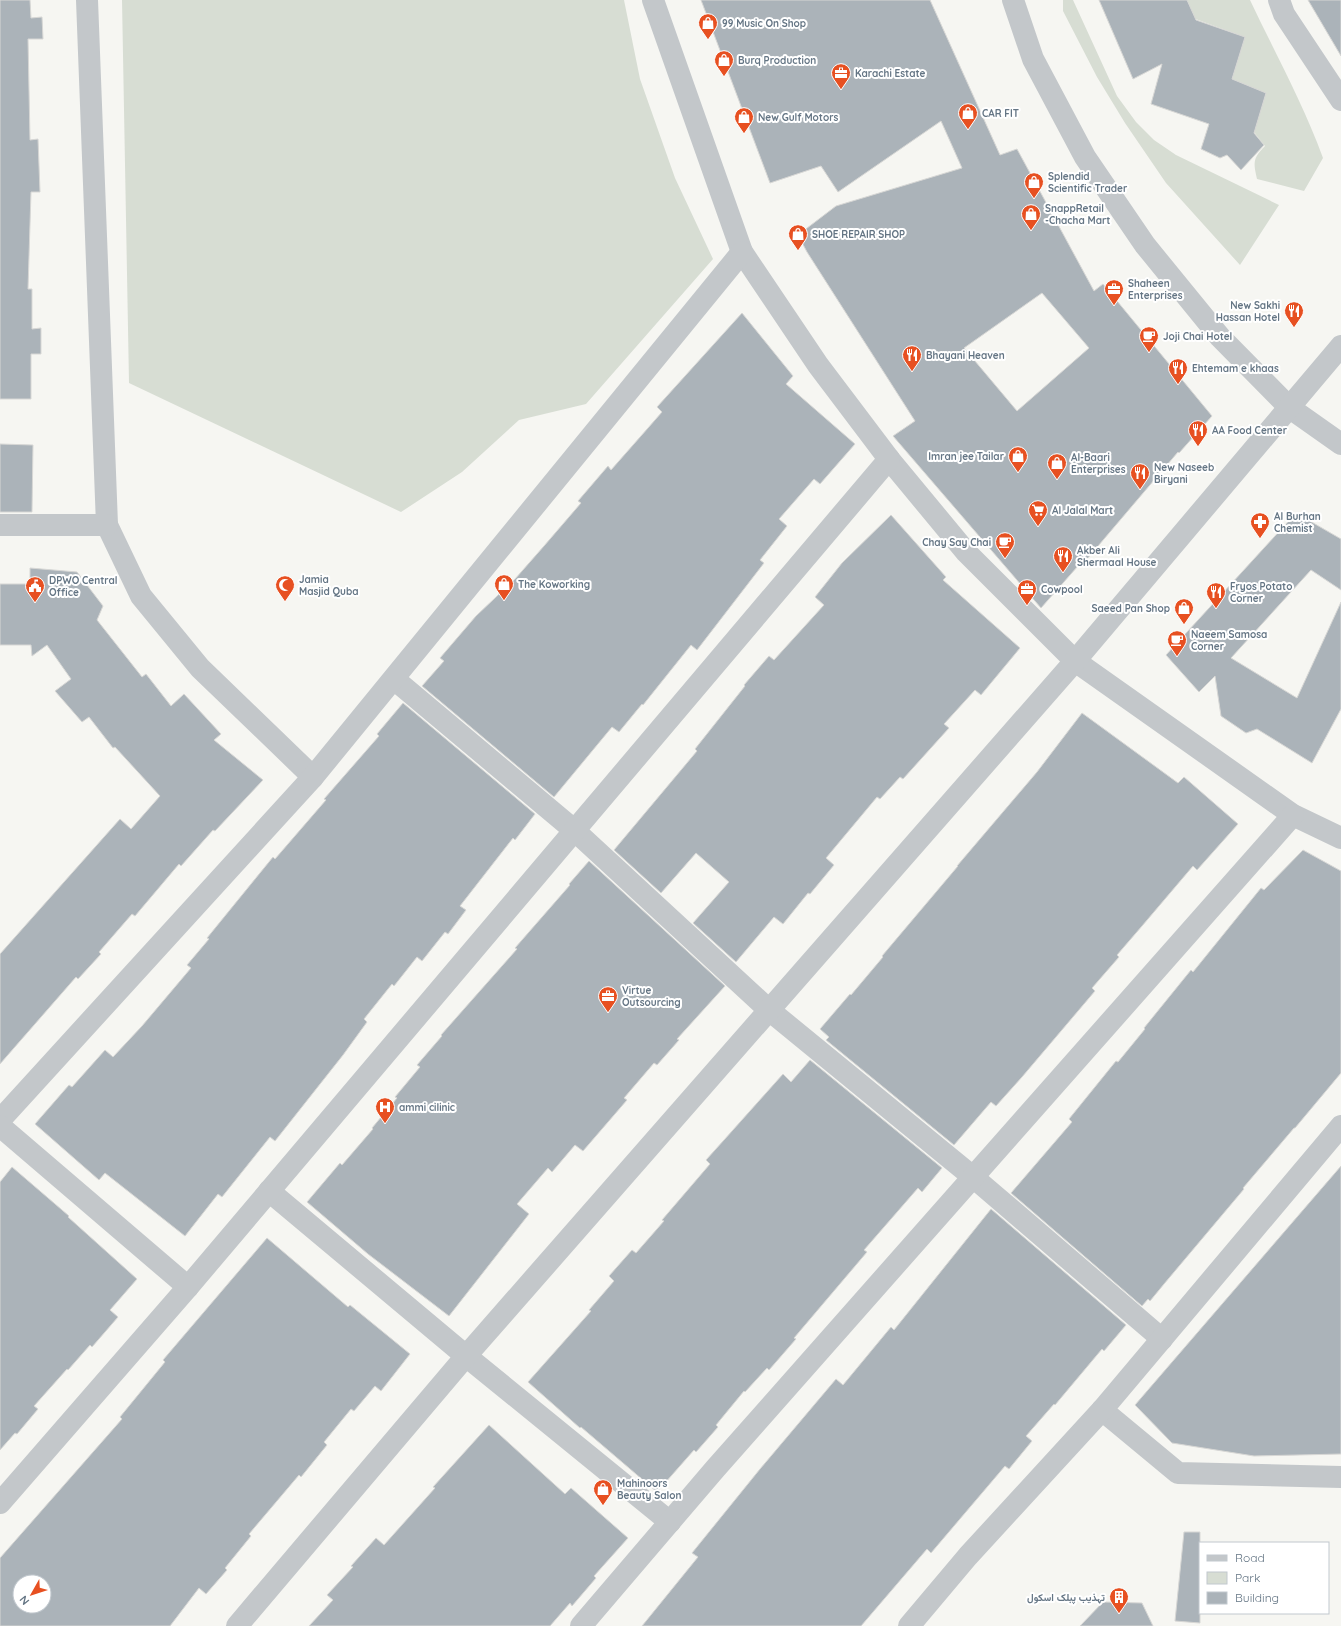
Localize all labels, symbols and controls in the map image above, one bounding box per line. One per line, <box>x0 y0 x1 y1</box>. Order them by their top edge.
shop icon: 99 Music On Shop <box>697 12 719 40</box>
place label: 99 Music On Shop <box>722 17 806 30</box>
shop icon: Burq Production <box>713 49 735 77</box>
place label: Burq Production <box>738 54 816 67</box>
office icon: Karachi Estate <box>830 62 852 90</box>
place label: Karachi Estate <box>855 67 926 80</box>
shop icon: CAR FIT <box>957 102 979 130</box>
shop icon: New Gulf Motors <box>733 106 755 134</box>
place label: CAR FIT <box>982 107 1019 120</box>
place label: New Gulf Motors <box>758 111 838 124</box>
place label: Splendid Scientific Trader <box>1048 170 1128 195</box>
shop icon: Splendid Scientific Trader <box>1023 171 1045 199</box>
place label: SnappRetail -Chacha Mart <box>1045 202 1110 227</box>
shop icon: SnappRetail -Chacha Mart <box>1020 203 1042 231</box>
shop icon: SHOE REPAIR SHOP <box>787 223 809 251</box>
place label: SHOE REPAIR SHOP <box>812 228 905 241</box>
place label: Shaheen Enterprises <box>1128 277 1183 302</box>
office icon: Shaheen Enterprises <box>1103 278 1125 306</box>
place label: New Sakhi Hassan Hotel <box>1216 299 1280 324</box>
restaurant icon: New Sakhi Hassan Hotel <box>1283 300 1305 328</box>
cafe icon: Joji Chai Hotel <box>1138 325 1160 353</box>
place label: Joji Chai Hotel <box>1163 330 1232 343</box>
restaurant icon: Bhayani Heaven <box>901 344 923 372</box>
place label: Bhayani Heaven <box>926 349 1005 362</box>
restaurant icon: Ehtemam e khaas <box>1167 357 1189 385</box>
place label: Ehtemam e khaas <box>1192 362 1279 375</box>
restaurant icon: AA Food Center <box>1187 419 1209 447</box>
place label: AA Food Center <box>1212 424 1288 437</box>
shop icon: Imran jee Tailar <box>1007 445 1029 473</box>
place label: Imran jee Tailar <box>928 450 1005 463</box>
place label: Al-Baari Enterprises <box>1071 451 1126 476</box>
shop icon: Al-Baari Enterprises <box>1046 452 1068 480</box>
place label: New Naseeb Biryani <box>1154 461 1214 486</box>
restaurant icon: New Naseeb Biryani <box>1129 462 1151 490</box>
supermarket icon: Al Jalal Mart <box>1027 499 1049 527</box>
place label: Al Jalal Mart <box>1052 504 1113 517</box>
place label: Al Burhan Chemist <box>1274 510 1321 535</box>
pharmacy icon: Al Burhan Chemist <box>1249 511 1271 539</box>
cafe icon: Chay Say Chai <box>994 531 1016 559</box>
place label: Chay Say Chai <box>922 536 991 549</box>
place label: Akber Ali Shermaal House <box>1077 544 1157 569</box>
restaurant icon: Akber Ali Shermaal House <box>1052 545 1074 573</box>
place label: Jamia Masjid Quba <box>299 573 358 598</box>
shop icon: The Koworking <box>493 573 515 601</box>
place label: DPWO Central Office <box>49 574 117 599</box>
mosque icon: Jamia Masjid Quba <box>274 574 296 602</box>
public building icon: DPWO Central Office <box>24 575 46 603</box>
place label: The Koworking <box>518 578 590 591</box>
office icon: Cowpool <box>1016 578 1038 606</box>
place label: Fryos Potato Corner <box>1230 580 1292 605</box>
restaurant icon: Fryos Potato Corner <box>1205 581 1227 609</box>
place label: Cowpool <box>1041 583 1083 596</box>
shop icon: Saeed Pan Shop <box>1173 597 1195 625</box>
place label: Saeed Pan Shop <box>1092 602 1170 615</box>
place label: Naeem Samosa Corner <box>1191 628 1267 653</box>
cafe icon: Naeem Samosa Corner <box>1166 629 1188 657</box>
place label: Virtue Outsourcing <box>622 984 681 1009</box>
office icon: Virtue Outsourcing <box>597 985 619 1013</box>
hospital icon: ammi cilinic <box>374 1096 396 1124</box>
place label: ammi cilinic <box>399 1101 455 1114</box>
place label: Mahinoors Beauty Salon <box>617 1477 681 1502</box>
shop icon: Mahinoors Beauty Salon <box>592 1478 614 1506</box>
legend <box>1199 1542 1329 1614</box>
text: Road <box>1235 1550 1265 1565</box>
text: Park <box>1235 1570 1260 1585</box>
north arrow <box>12 1574 52 1614</box>
building icon: تہذیب پبلک اسکول <box>1108 1586 1130 1614</box>
text: Building <box>1235 1590 1279 1605</box>
place label: تہذیب پبلک اسکول <box>1027 1591 1105 1605</box>
text: N <box>16 1593 32 1608</box>

